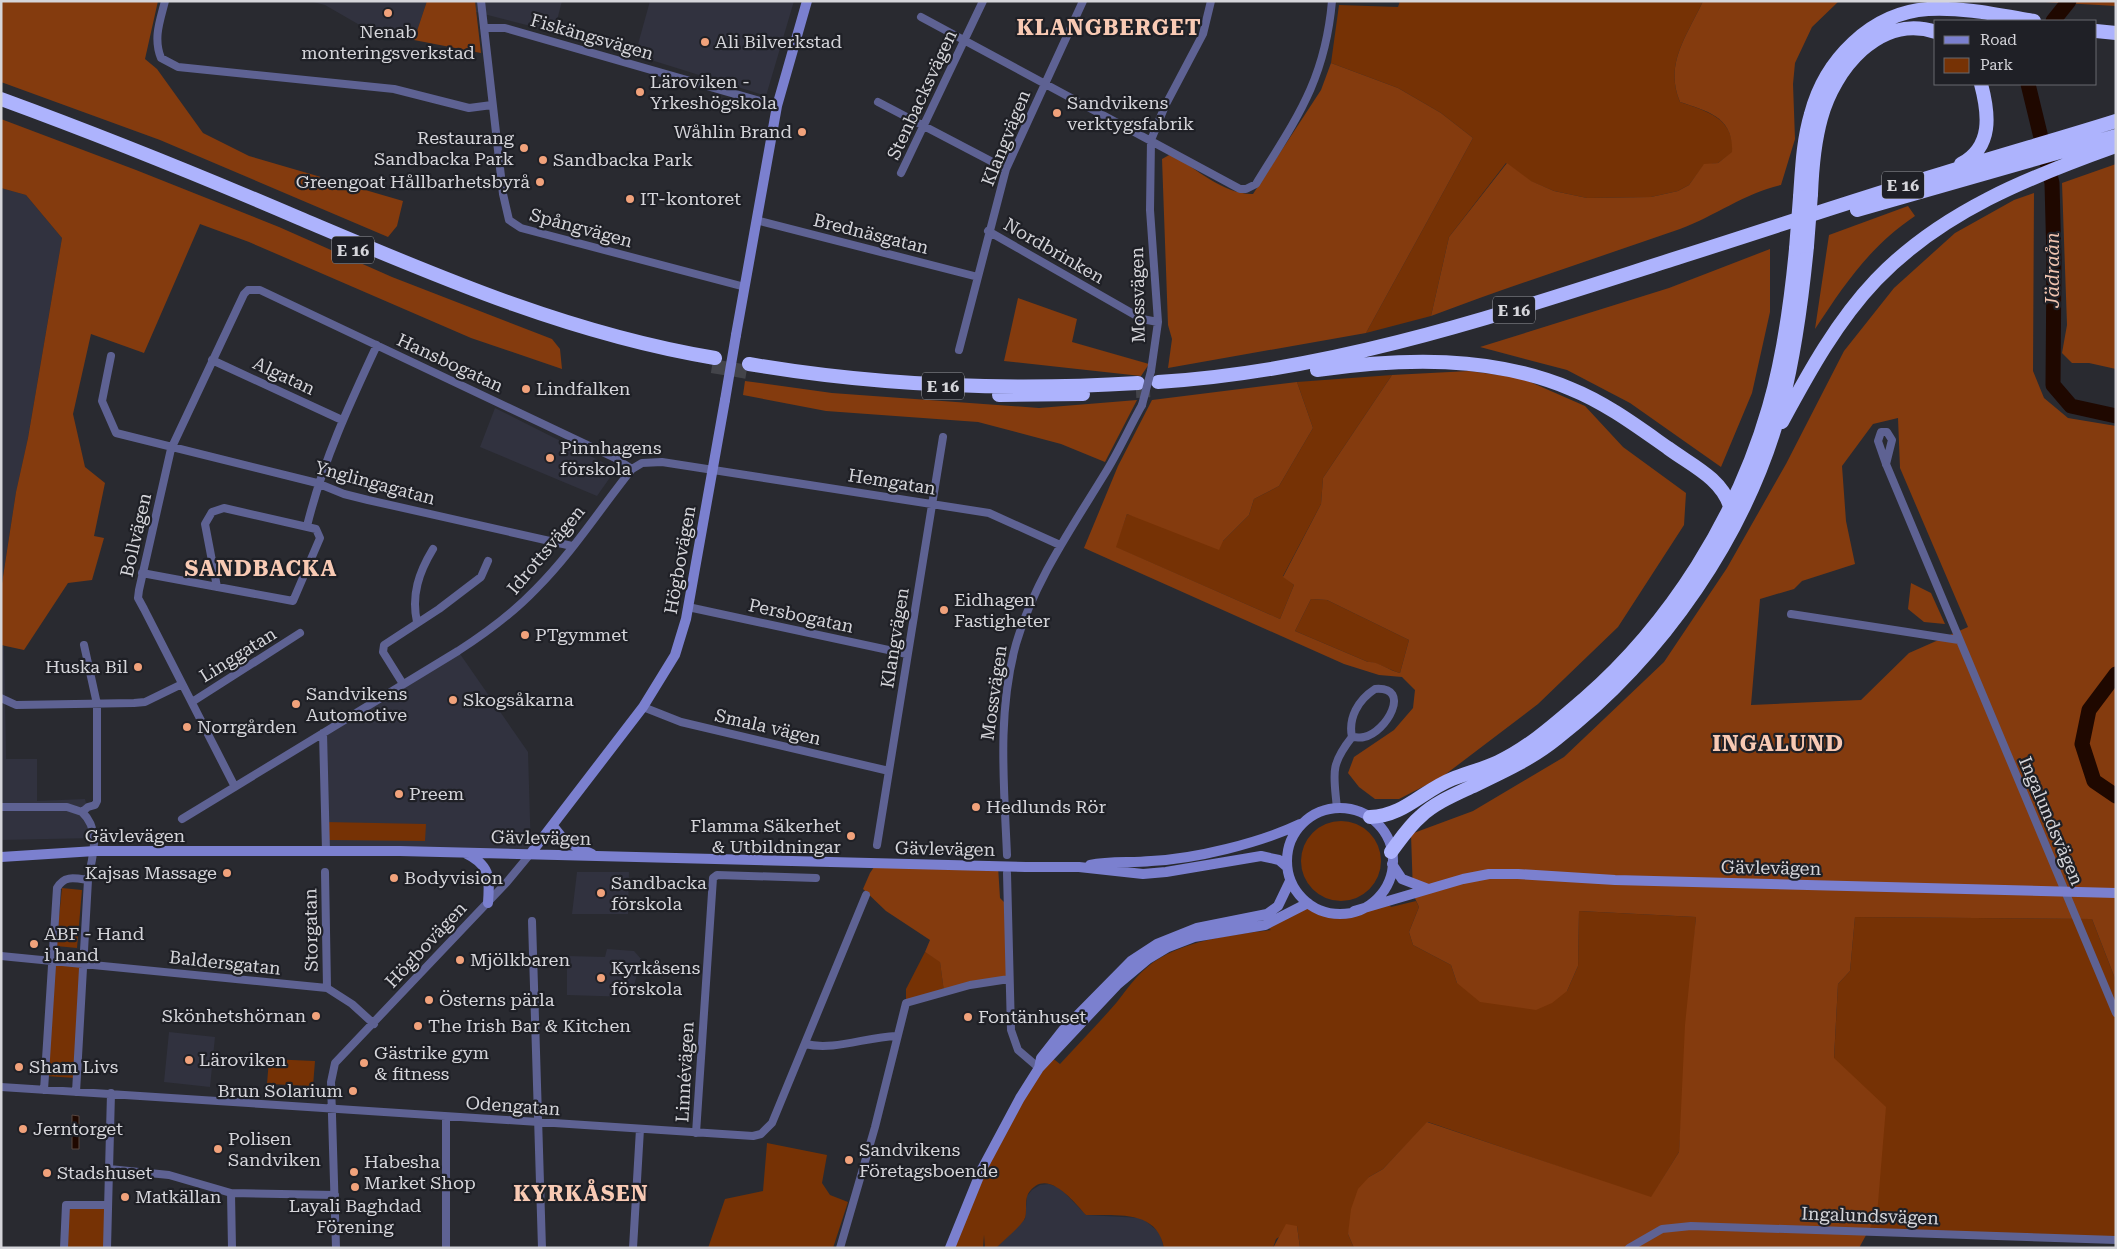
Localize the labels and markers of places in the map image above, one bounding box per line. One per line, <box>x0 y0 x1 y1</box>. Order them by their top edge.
marker: Nenab monteringsverkstad <box>382 7 394 19</box>
place label: Nenab monteringsverkstad <box>301 21 475 63</box>
place label: Ali Bilverkstad <box>715 31 842 52</box>
marker: Ali Bilverkstad <box>699 36 711 48</box>
place label: Läroviken - Yrkeshögskola <box>650 71 777 113</box>
marker: Läroviken - Yrkeshögskola <box>634 86 646 98</box>
place label: Sandvikens verktygsfabrik <box>1067 92 1194 134</box>
marker: Sandvikens verktygsfabrik <box>1051 107 1063 119</box>
place label: Wåhlin Brand <box>674 121 792 142</box>
marker: Wåhlin Brand <box>796 126 808 138</box>
place label: Restaurang Sandbacka Park <box>374 127 515 169</box>
marker: Restaurang Sandbacka Park <box>518 142 530 154</box>
place label: Sandbacka Park <box>553 149 693 170</box>
marker: Sandbacka Park <box>537 154 549 166</box>
place label: Greengoat Hållbarhetsbyrå <box>296 171 530 192</box>
marker: Greengoat Hållbarhetsbyrå <box>534 176 546 188</box>
place label: IT-kontoret <box>640 188 741 209</box>
marker: IT-kontoret <box>624 193 636 205</box>
place label: Lindfalken <box>536 378 631 399</box>
marker: Lindfalken <box>520 383 532 395</box>
place label: Pinnhagens förskola <box>560 437 662 479</box>
marker: Pinnhagens förskola <box>544 452 556 464</box>
place label: Eidhagen Fastigheter <box>954 589 1050 631</box>
marker: Eidhagen Fastigheter <box>938 604 950 616</box>
place label: PTgymmet <box>535 624 628 645</box>
marker: PTgymmet <box>519 629 531 641</box>
place label: Huska Bil <box>45 656 128 677</box>
marker: Huska Bil <box>132 661 144 673</box>
place label: Sandvikens Automotive <box>306 683 407 725</box>
place label: Skogsåkarna <box>463 689 574 710</box>
marker: Skogsåkarna <box>447 694 459 706</box>
marker: Sandvikens Automotive <box>290 698 302 710</box>
place label: Norrgården <box>197 716 297 737</box>
marker: Norrgården <box>181 721 193 733</box>
place label: Preem <box>409 783 464 804</box>
marker: Preem <box>393 788 405 800</box>
place label: Hedlunds Rör <box>986 796 1106 817</box>
marker: Hedlunds Rör <box>970 801 982 813</box>
place label: Flamma Säkerhet & Utbildningar <box>690 815 841 857</box>
marker: Flamma Säkerhet & Utbildningar <box>845 830 857 842</box>
place label: Kajsas Massage <box>85 862 217 883</box>
marker: Kajsas Massage <box>221 867 233 879</box>
place label: Bodyvision <box>404 867 503 888</box>
marker: Bodyvision <box>388 872 400 884</box>
place label: Sandbacka förskola <box>611 872 707 914</box>
marker: Sandbacka förskola <box>595 887 607 899</box>
place label: ABF - Hand i hand <box>44 923 145 965</box>
marker: ABF - Hand i hand <box>28 938 40 950</box>
place label: Mjölkbaren <box>470 949 570 970</box>
marker: Mjölkbaren <box>454 954 466 966</box>
place label: Kyrkåsens förskola <box>611 957 700 999</box>
marker: Kyrkåsens förskola <box>595 972 607 984</box>
place label: Österns pärla <box>439 989 555 1010</box>
marker: Österns pärla <box>423 994 435 1006</box>
place label: Skönhetshörnan <box>162 1005 306 1026</box>
place label: Fontänhuset <box>978 1006 1086 1027</box>
marker: Skönhetshörnan <box>310 1010 322 1022</box>
marker: Fontänhuset <box>962 1011 974 1023</box>
place label: The Irish Bar & Kitchen <box>428 1015 631 1036</box>
marker: The Irish Bar & Kitchen <box>412 1020 424 1032</box>
place label: Gästrike gym & fitness <box>374 1042 489 1084</box>
place label: Läroviken <box>199 1049 287 1070</box>
marker: Läroviken <box>183 1054 195 1066</box>
place label: Sham Livs <box>29 1056 118 1077</box>
marker: Gästrike gym & fitness <box>358 1057 370 1069</box>
marker: Sham Livs <box>13 1061 25 1073</box>
place label: Brun Solarium <box>218 1080 343 1101</box>
marker: Brun Solarium <box>347 1085 359 1097</box>
place label: Jerntorget <box>33 1118 123 1139</box>
marker: Jerntorget <box>17 1123 29 1135</box>
place label: Polisen Sandviken <box>228 1128 321 1170</box>
place label: Sandvikens Företagsboende <box>859 1139 998 1181</box>
marker: Polisen Sandviken <box>212 1143 224 1155</box>
place label: Habesha Market Shop <box>364 1151 476 1193</box>
marker: Sandvikens Företagsboende <box>843 1154 855 1166</box>
place label: Stadshuset <box>57 1162 152 1183</box>
marker: Habesha Market Shop <box>348 1166 360 1178</box>
marker: Stadshuset <box>41 1167 53 1179</box>
marker: Layali Baghdad Förening <box>349 1181 361 1193</box>
place label: Matkällan <box>135 1186 222 1207</box>
marker: Matkällan <box>119 1191 131 1203</box>
place label: Layali Baghdad Förening <box>289 1195 422 1237</box>

